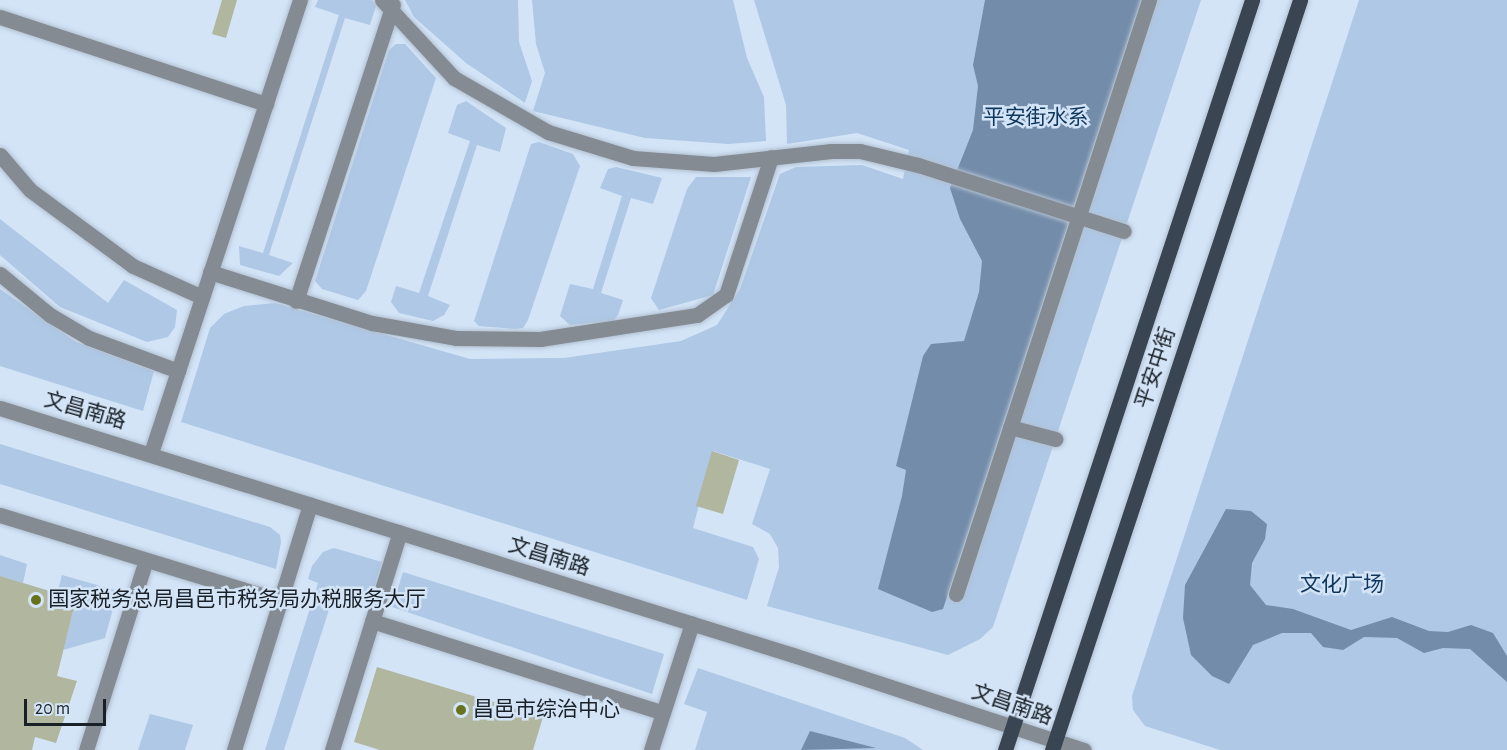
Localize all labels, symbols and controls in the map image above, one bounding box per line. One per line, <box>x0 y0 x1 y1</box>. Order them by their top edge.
park label: 平安街水系 <box>984 105 1088 131</box>
street label: 平安中街 <box>1131 324 1181 412</box>
street label: 文昌南路 <box>41 387 129 435</box>
street label: 文昌南路 <box>505 533 593 581</box>
park label: 文化广场 <box>1300 572 1384 598</box>
place label: 国家税务总局昌邑市税务局办税服务大厅 <box>48 587 426 613</box>
marker: 国家税务总局昌邑市税务局办税服务大厅 <box>29 593 43 607</box>
street label: 文昌南路 <box>968 679 1056 731</box>
scale bar <box>27 687 110 725</box>
place label: 昌邑市综治中心 <box>473 697 620 723</box>
text: 20 m <box>35 700 70 718</box>
marker: 昌邑市综治中心 <box>454 703 468 717</box>

